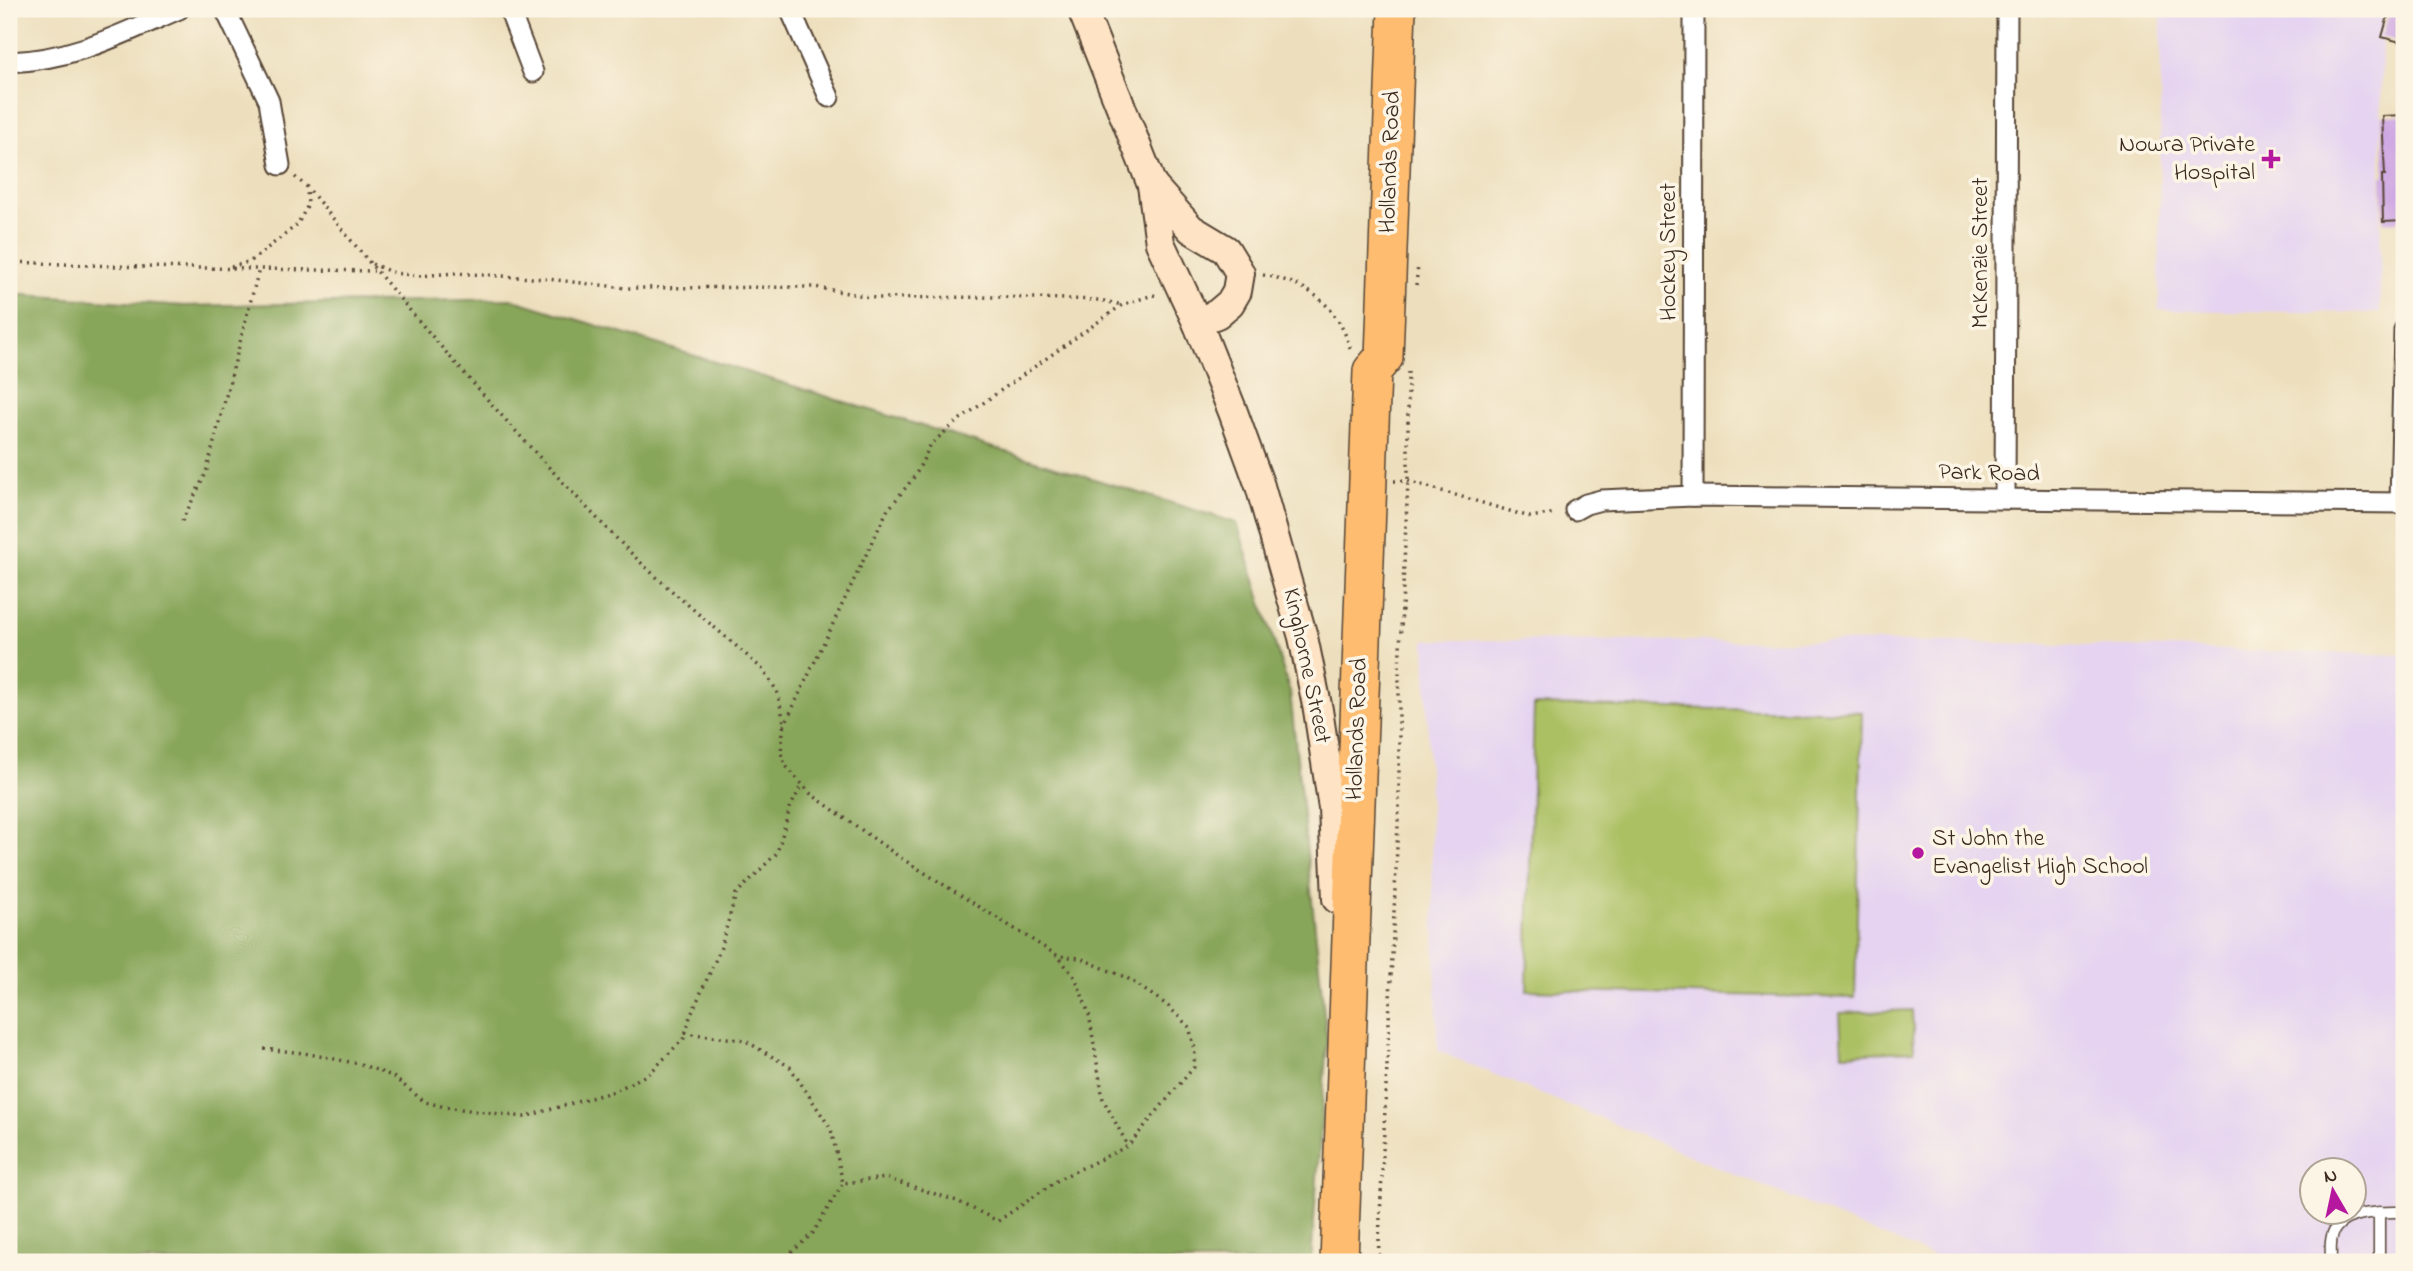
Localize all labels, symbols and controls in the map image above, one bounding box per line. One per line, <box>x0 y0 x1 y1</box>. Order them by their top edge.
street label: Hollands Road <box>1371 90 1411 234</box>
place label: Nowra Private Hospital <box>2119 128 2255 191</box>
marker: Nowra Private Hospital <box>2261 149 2281 169</box>
street label: McKenzie Street <box>1964 177 1999 329</box>
street label: Hockey Street <box>1652 183 1688 321</box>
street label: Park Road <box>1938 456 2041 492</box>
street label: Kinghorne Street <box>1272 585 1340 747</box>
street label: Hollands Road <box>1338 657 1378 801</box>
place label: St John the Evangelist High School <box>1932 822 2148 885</box>
marker: St John the Evangelist High School <box>1910 845 1926 861</box>
north arrow <box>2298 1156 2368 1226</box>
text: N <box>2322 1162 2339 1191</box>

